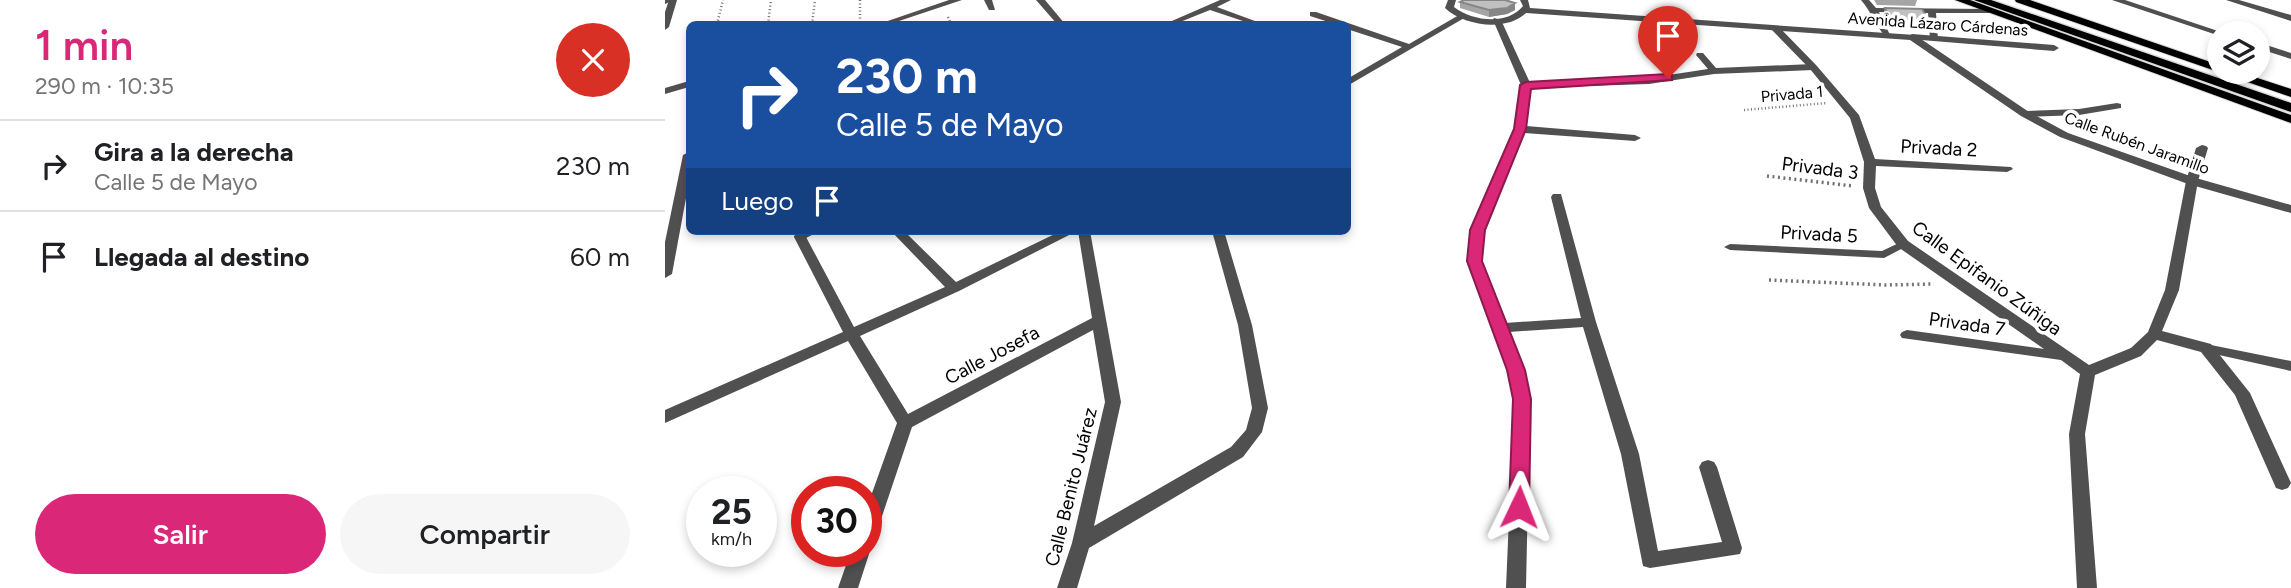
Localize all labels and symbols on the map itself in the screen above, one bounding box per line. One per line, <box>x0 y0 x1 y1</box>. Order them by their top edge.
pin <box>1638 6 1698 78</box>
street label: Avenida Lázaro Cárdenas <box>1847 8 2029 40</box>
street label: Privada 1 <box>1760 82 1824 106</box>
street label: Calle Rubén Jaramillo <box>2062 108 2212 178</box>
street label: Privada 2 <box>1900 134 1978 162</box>
street label: Privada 3 <box>1780 152 1860 184</box>
street label: Calle Epifanio Zúñiga <box>1908 216 2066 340</box>
street label: Privada 5 <box>1780 220 1858 248</box>
street label: Privada 7 <box>1927 307 2007 341</box>
street label: Calle Josefa <box>941 321 1043 389</box>
street label: Calle Benito Juárez <box>1040 405 1102 569</box>
position arrow <box>1482 470 1556 544</box>
speed limit sign: 30 <box>791 476 882 567</box>

